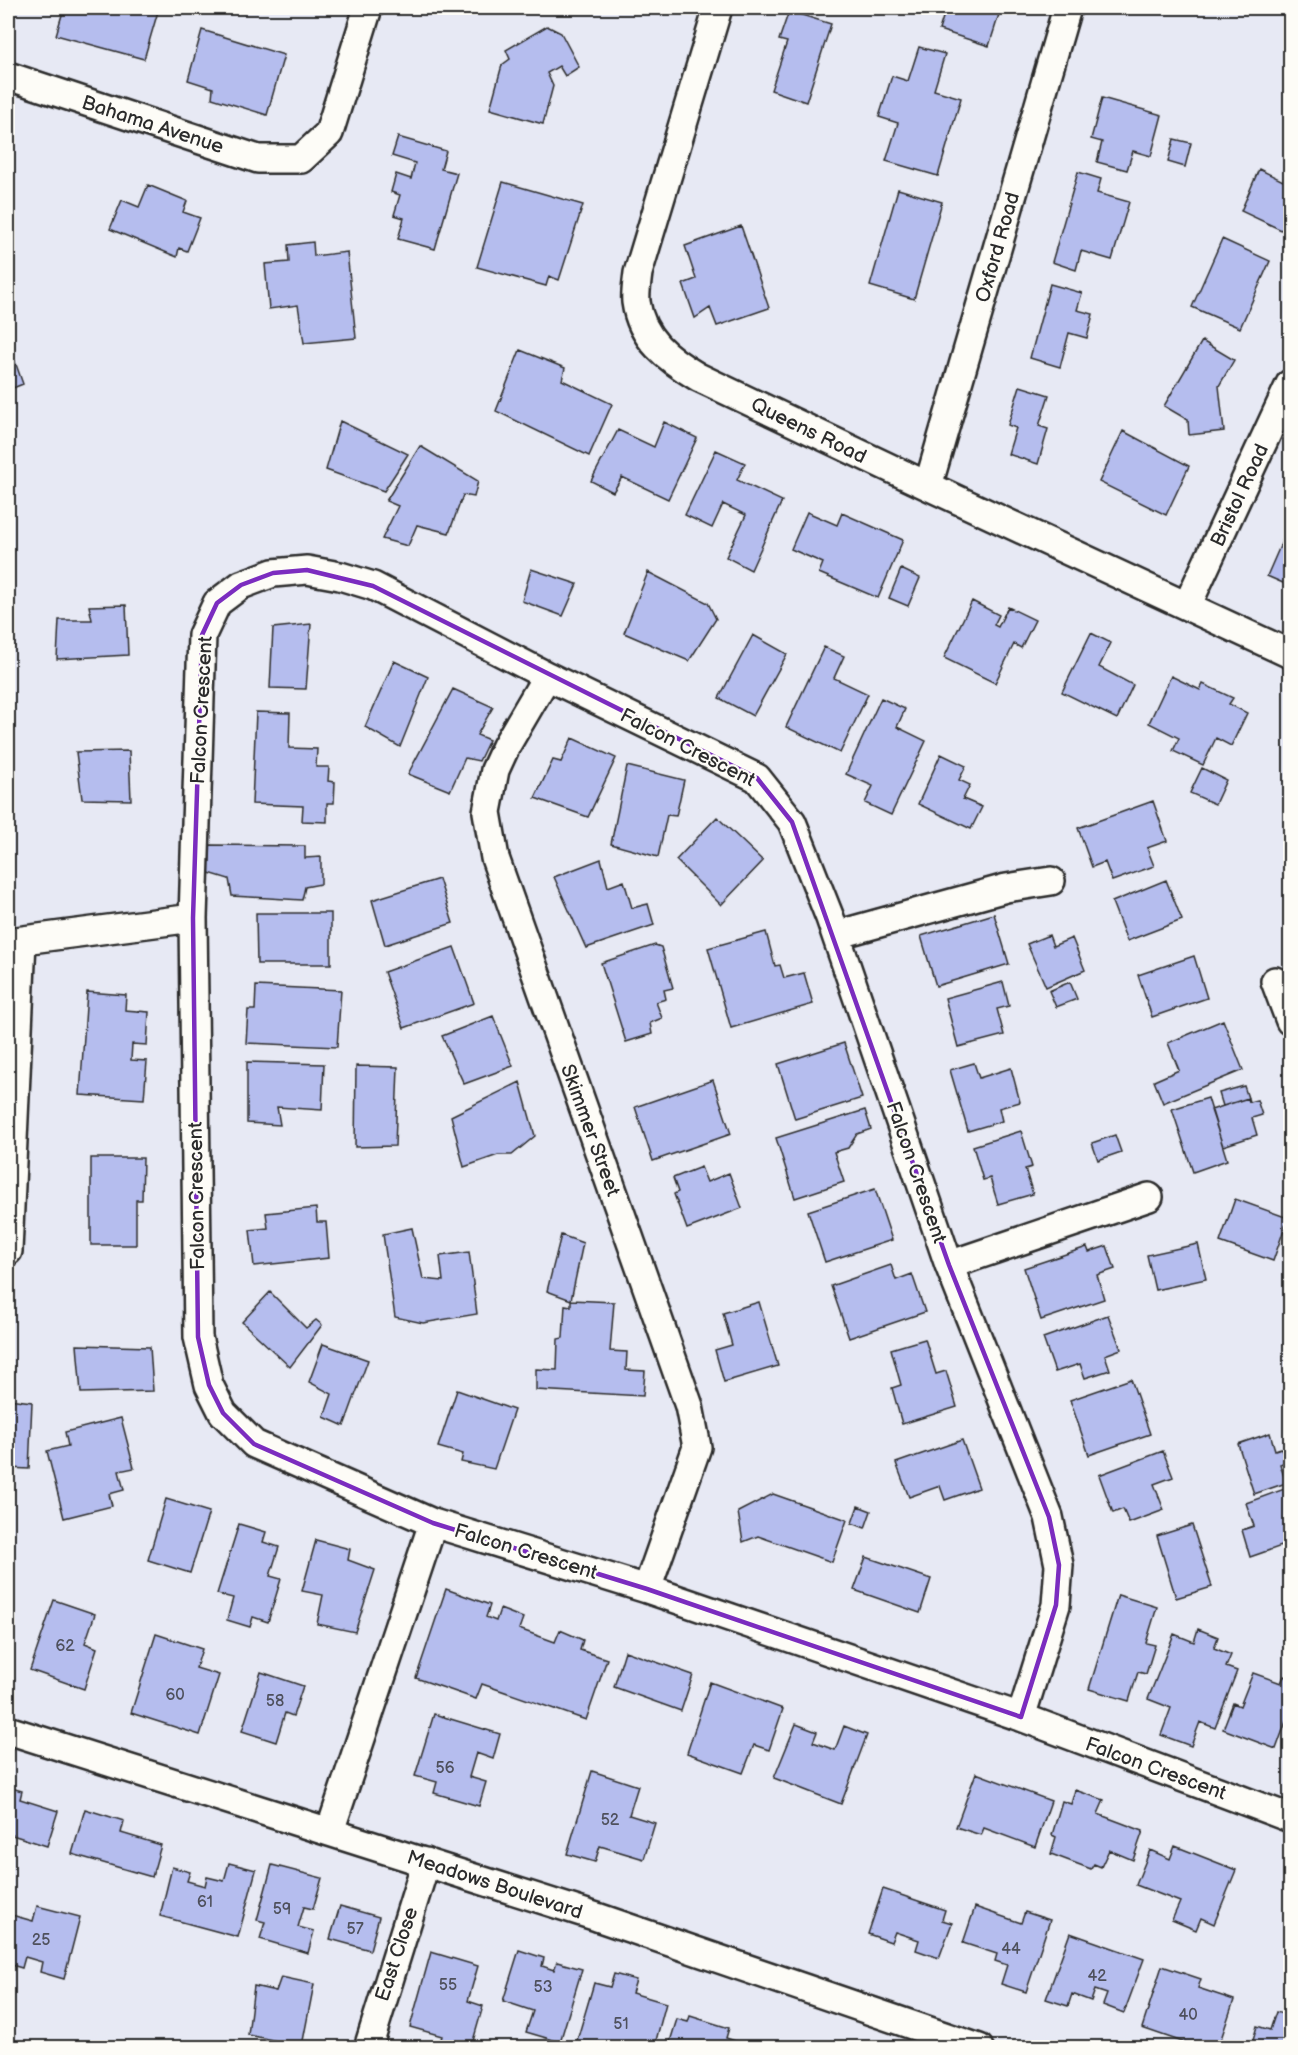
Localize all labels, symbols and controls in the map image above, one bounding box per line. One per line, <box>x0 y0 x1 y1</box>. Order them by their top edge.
street label: Bahama Avenue <box>79 91 227 159</box>
street label: Oxford Road <box>971 189 1025 305</box>
street label: Queens Road <box>747 393 870 469</box>
street label: Bristol Road <box>1206 440 1274 551</box>
street label: Falcon Crescent <box>186 635 218 785</box>
street label: Falcon Crescent <box>616 704 759 792</box>
street label: Skimmer Street <box>555 1061 625 1200</box>
street label: Falcon Crescent <box>881 1098 952 1246</box>
street label: Falcon Crescent <box>184 1122 210 1270</box>
street label: Falcon Crescent <box>451 1519 600 1585</box>
house number: 62 <box>55 1637 75 1656</box>
house number: 60 <box>165 1686 185 1705</box>
house number: 58 <box>266 1692 284 1711</box>
street label: Falcon Crescent <box>1082 1732 1229 1806</box>
house number: 56 <box>436 1759 455 1778</box>
house number: 52 <box>601 1811 620 1830</box>
street label: Meadows Boulevard <box>404 1845 585 1925</box>
house number: 61 <box>197 1893 213 1912</box>
house number: 59 <box>273 1900 291 1919</box>
street label: East Close <box>370 1904 423 2004</box>
house number: 57 <box>346 1920 364 1939</box>
house number: 25 <box>32 1931 50 1950</box>
house number: 44 <box>1001 1940 1021 1959</box>
house number: 42 <box>1087 1967 1107 1986</box>
house number: 55 <box>439 1976 457 1995</box>
house number: 53 <box>533 1978 553 1997</box>
house number: 40 <box>1178 2006 1198 2025</box>
house number: 51 <box>613 2015 629 2034</box>

